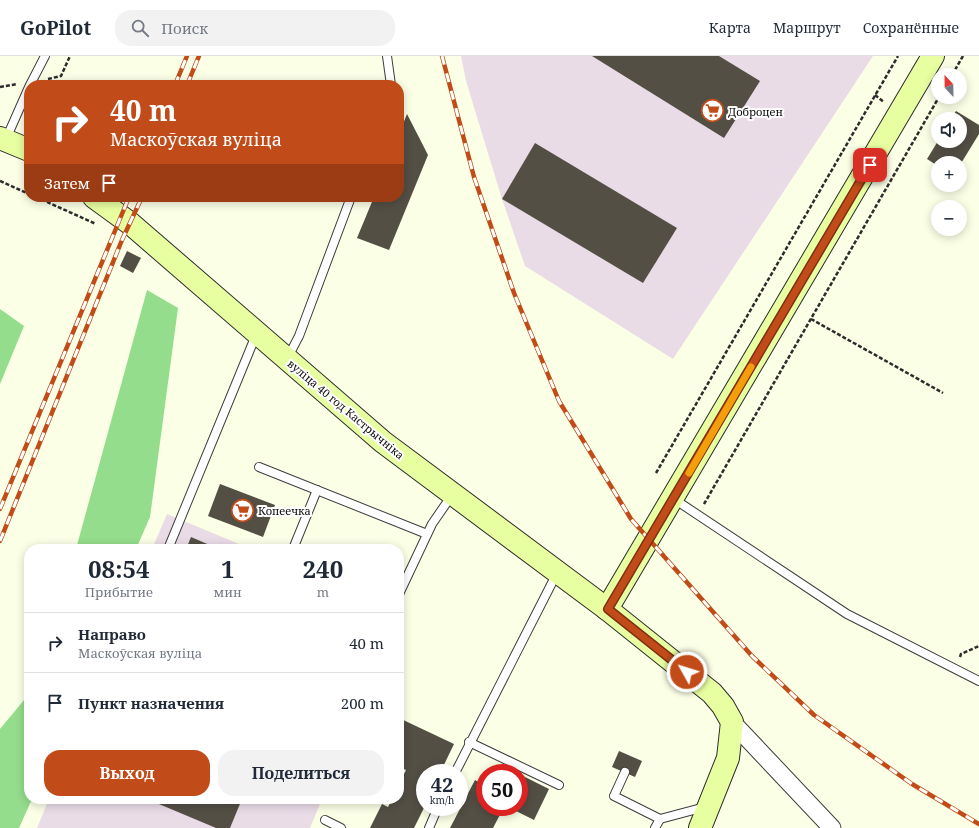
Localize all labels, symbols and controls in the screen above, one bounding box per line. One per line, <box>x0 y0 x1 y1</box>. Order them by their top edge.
search box <box>115 10 395 46</box>
text: GoPilot <box>20 15 91 41</box>
icon: search <box>129 17 151 39</box>
text: Поиск <box>161 18 208 38</box>
text: Карта <box>709 18 751 37</box>
text: Маршрут <box>773 18 841 37</box>
text: Сохранённые <box>863 18 959 37</box>
north arrow <box>931 68 967 104</box>
map controls <box>931 68 967 236</box>
text: 40 m <box>110 91 177 129</box>
icon: right <box>44 96 96 148</box>
supermarket icon: Доброцен <box>699 98 725 124</box>
place label: Доброцен <box>728 104 783 119</box>
button: sound <box>931 112 967 148</box>
text: Маскоўская вуліца <box>110 127 282 151</box>
pin <box>853 148 887 182</box>
icon: arrive <box>859 154 881 176</box>
button: + <box>931 156 967 192</box>
icon: arrive <box>98 172 120 194</box>
text: Затем <box>44 173 90 193</box>
button: − <box>931 200 967 236</box>
street label: вуліца 40 год Кастрычніка <box>285 356 407 462</box>
supermarket icon: Копеечка <box>230 497 256 523</box>
place label: Копеечка <box>258 503 311 518</box>
text: 08:54 <box>88 552 150 585</box>
text: 1 <box>221 552 235 585</box>
text: 240 <box>303 552 343 585</box>
text: Прибытие <box>85 583 153 601</box>
text: мин <box>214 583 242 601</box>
text: m <box>317 583 329 601</box>
text: Направо <box>78 624 146 644</box>
icon: right <box>44 632 66 654</box>
text: 40 m <box>349 633 384 653</box>
text: Маскоўская вуліца <box>78 644 202 662</box>
position arrow <box>666 651 708 693</box>
icon: arrive <box>44 692 66 714</box>
text: Пункт назначения <box>78 693 224 713</box>
text: 200 m <box>341 693 384 713</box>
button: Выход <box>44 750 210 796</box>
button: Поделиться <box>218 750 384 796</box>
speed limit sign: 50 <box>476 764 528 816</box>
text: 42 <box>431 771 453 798</box>
text: km/h <box>430 793 454 807</box>

